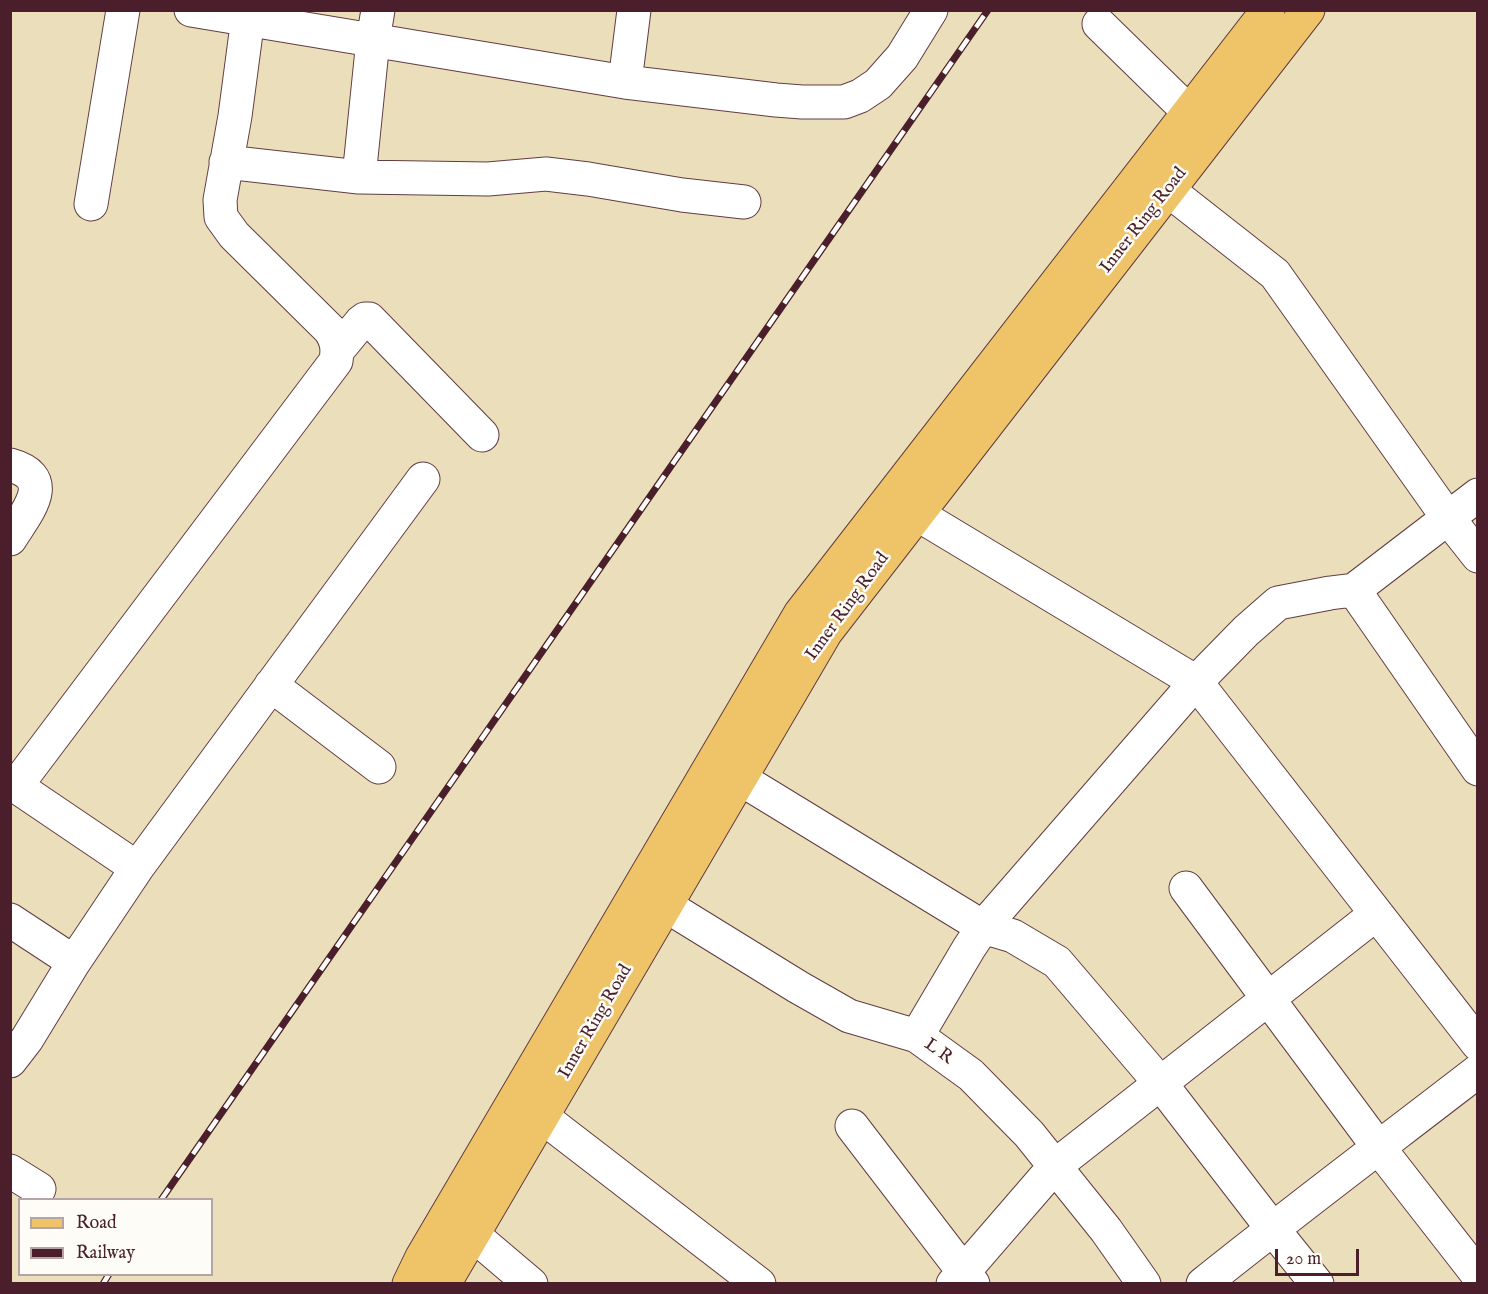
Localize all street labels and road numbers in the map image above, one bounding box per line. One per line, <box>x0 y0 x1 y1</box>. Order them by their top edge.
street label: Inner Ring Road <box>1096 164 1192 278</box>
street label: Inner Ring Road <box>802 549 894 665</box>
street label: Inner Ring Road <box>555 961 637 1083</box>
street label: L R <box>919 1034 957 1070</box>

